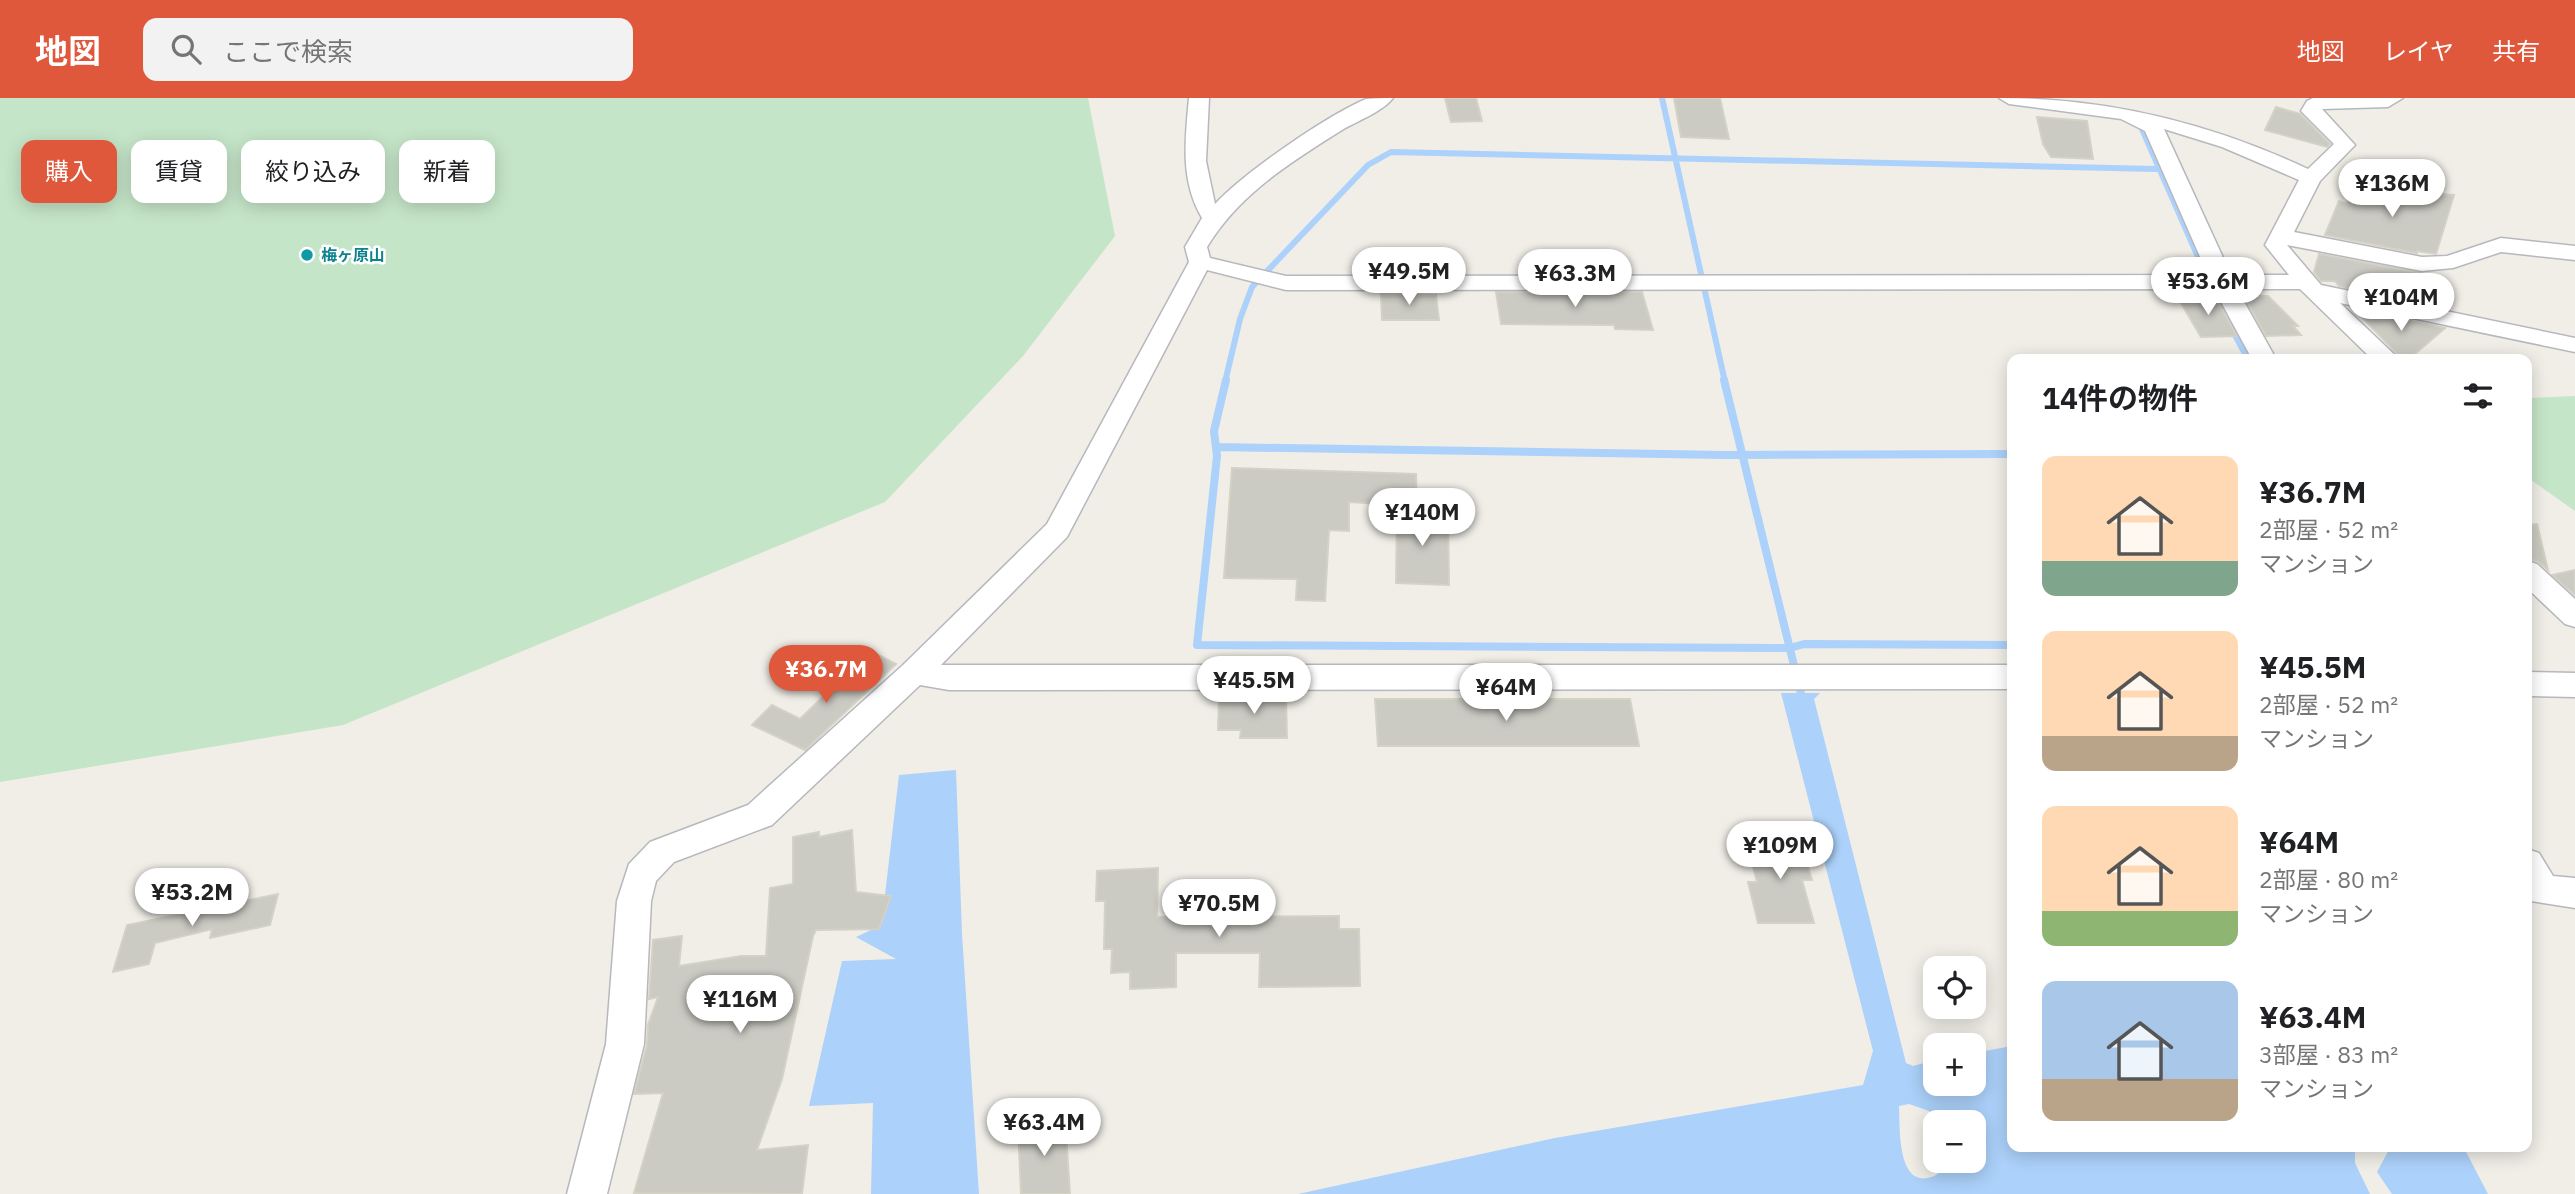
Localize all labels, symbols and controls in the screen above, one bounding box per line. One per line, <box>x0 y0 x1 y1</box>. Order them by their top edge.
search box <box>143 18 633 81</box>
text: 地図 <box>35 29 101 72</box>
icon: search <box>167 30 205 68</box>
text: ここで検索 <box>223 34 353 68</box>
text: 地図 <box>2297 35 2345 67</box>
text: レイヤ <box>2383 35 2454 67</box>
text: 共有 <box>2492 35 2540 67</box>
chip: 購入 <box>21 140 117 203</box>
chip: 賃貸 <box>131 140 227 203</box>
chip: 絞り込み <box>241 140 385 203</box>
chip: 新着 <box>399 140 495 203</box>
pin: ¥136M <box>2343 159 2441 219</box>
text: ¥136M <box>2354 167 2430 197</box>
place label: 梅ヶ原山 <box>321 245 385 265</box>
marker: 梅ヶ原山 <box>299 247 315 263</box>
pin: ¥49.5M <box>1352 248 1466 307</box>
pin: ¥63.3M <box>1518 250 1632 309</box>
text: ¥49.5M <box>1368 255 1450 285</box>
text: ¥63.3M <box>1534 257 1616 287</box>
pin: ¥53.6M <box>2151 258 2265 317</box>
text: ¥53.6M <box>2167 265 2249 295</box>
pin: ¥104M <box>2352 274 2450 333</box>
text: ¥104M <box>2363 281 2439 311</box>
icon: filters <box>2459 377 2497 415</box>
text: 14件の物件 <box>2042 378 2198 417</box>
text: ¥36.7M <box>2259 472 2366 511</box>
icon: home <box>2098 484 2182 568</box>
pin: ¥140M <box>1373 489 1471 548</box>
text: ¥140M <box>1384 496 1460 526</box>
text: 2部屋 · 52 m² <box>2259 514 2398 544</box>
text: マンション <box>2259 548 2374 578</box>
pin: ¥36.7M <box>769 646 883 705</box>
text: ¥45.5M <box>2259 647 2366 686</box>
text: ¥36.7M <box>785 653 867 683</box>
pin: ¥45.5M <box>1197 656 1311 716</box>
icon: home <box>2098 659 2182 743</box>
text: ¥45.5M <box>1213 664 1295 694</box>
pin: ¥64M <box>1465 664 1547 723</box>
text: ¥64M <box>1475 671 1537 701</box>
text: 2部屋 · 52 m² <box>2259 689 2398 719</box>
text: マンション <box>2259 723 2374 753</box>
pin: ¥109M <box>1731 822 1829 881</box>
text: ¥64M <box>2259 822 2339 861</box>
text: ¥109M <box>1742 829 1818 859</box>
icon: home <box>2098 834 2182 918</box>
text: 2部屋 · 80 m² <box>2259 864 2398 894</box>
pin: ¥53.2M <box>135 868 249 928</box>
text: ¥53.2M <box>151 876 233 906</box>
pin: ¥70.5M <box>1162 880 1276 939</box>
text: ¥70.5M <box>1178 887 1260 917</box>
text: マンション <box>2259 898 2374 928</box>
map controls <box>1923 956 1986 1173</box>
button: locate <box>1923 956 1986 1019</box>
pin: ¥116M <box>691 976 789 1035</box>
text: ¥116M <box>702 983 778 1013</box>
text: ¥63.4M <box>2259 997 2366 1036</box>
icon: home <box>2098 1009 2182 1093</box>
button: + <box>1923 1033 1986 1096</box>
text: 3部屋 · 83 m² <box>2259 1039 2398 1069</box>
text: マンション <box>2259 1073 2374 1103</box>
pin: ¥63.4M <box>987 1098 1101 1158</box>
text: ¥63.4M <box>1003 1106 1085 1136</box>
button: − <box>1923 1110 1986 1173</box>

